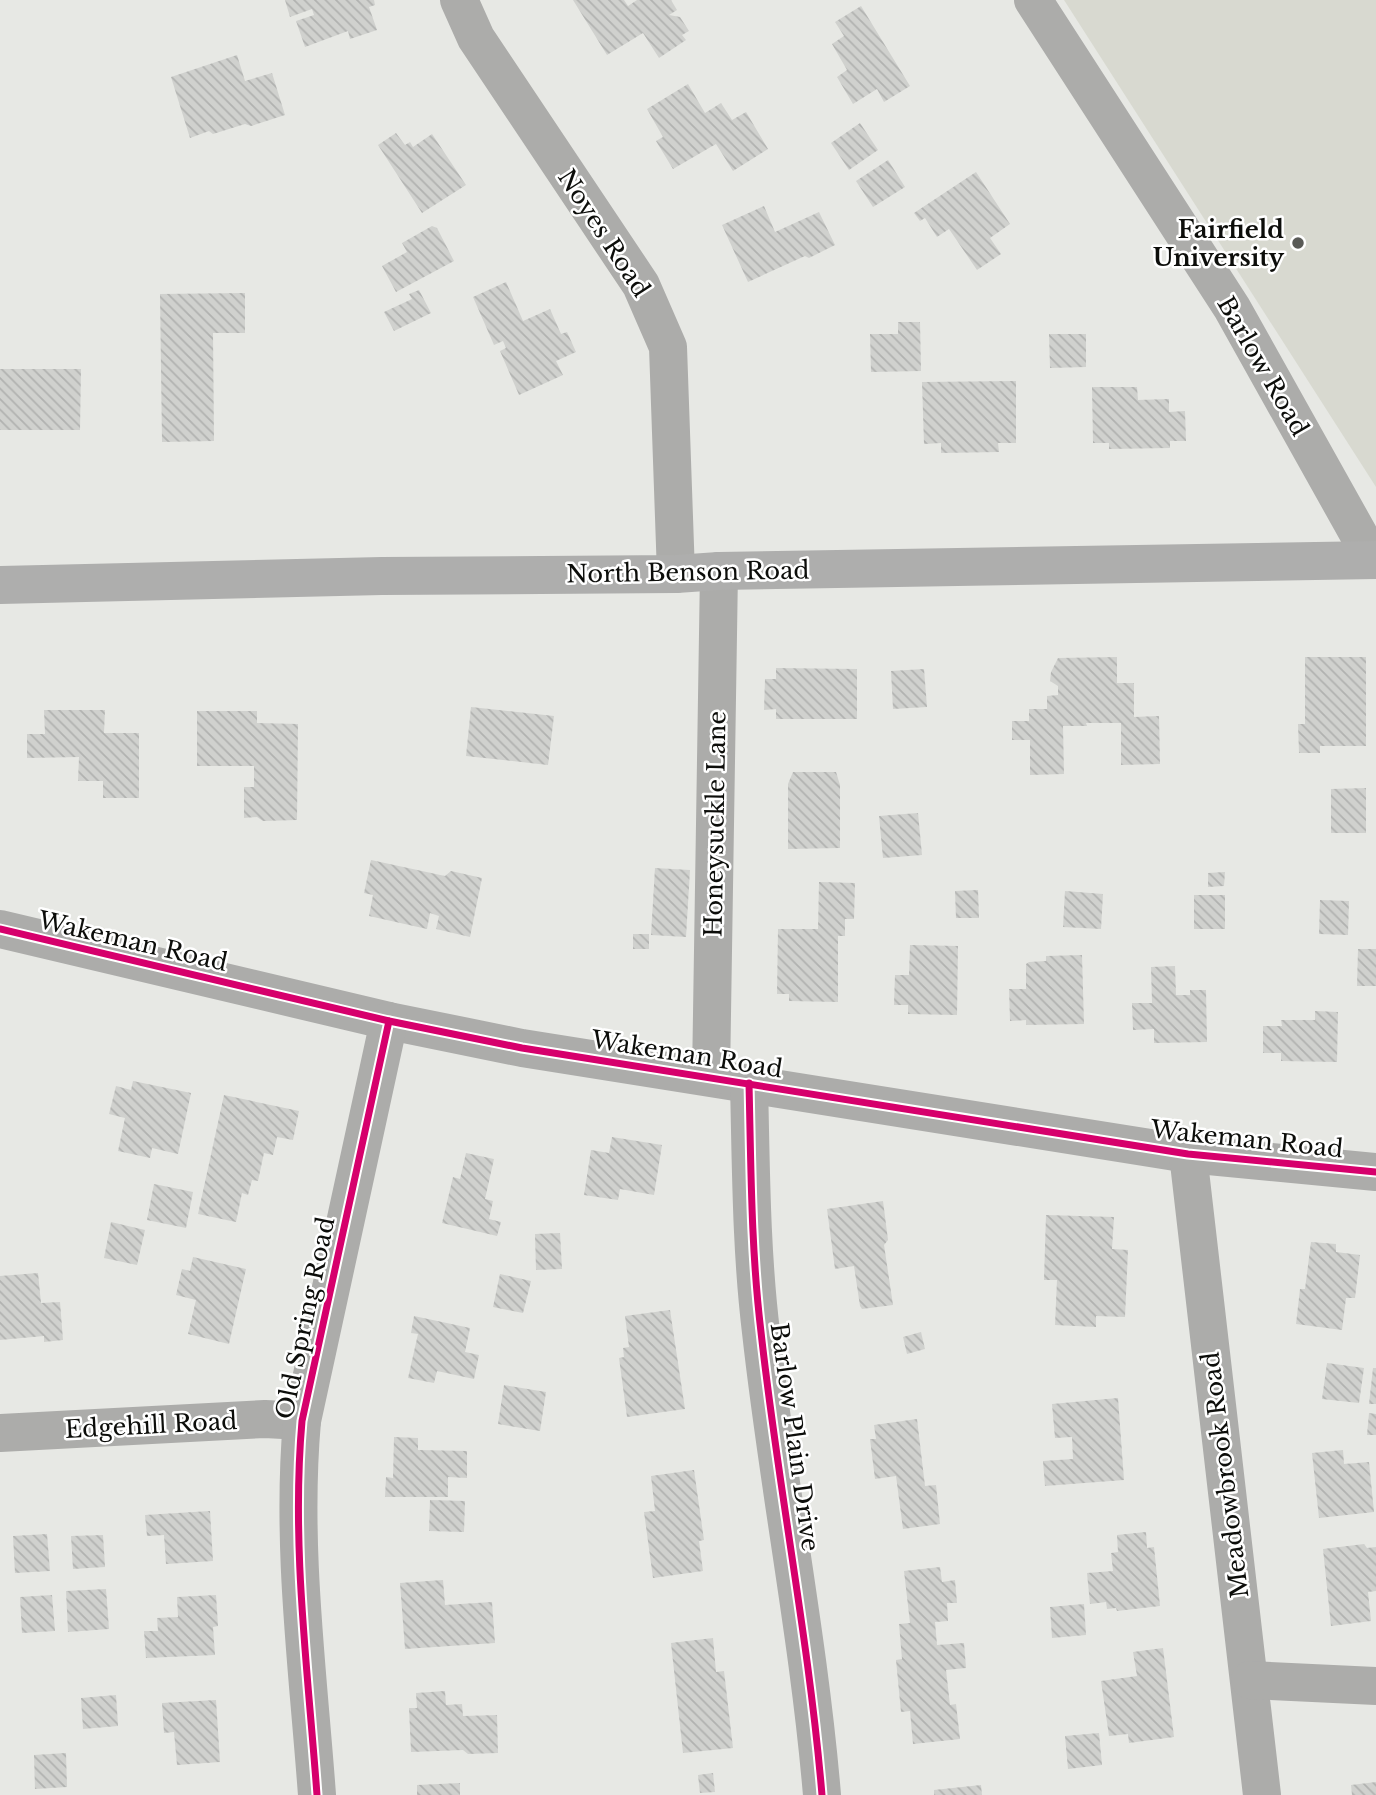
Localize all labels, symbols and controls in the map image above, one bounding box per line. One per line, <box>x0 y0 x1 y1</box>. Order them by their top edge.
street label: Noyes Road <box>552 164 656 302</box>
place label: Fairfield University <box>1153 215 1284 272</box>
marker: Fairfield University <box>1290 235 1306 251</box>
street label: Barlow Road <box>1211 291 1315 441</box>
street label: North Benson Road <box>566 555 810 589</box>
street label: Honeysuckle Lane <box>699 711 731 937</box>
street label: Wakeman Road <box>35 905 230 977</box>
street label: Wakeman Road <box>588 1024 785 1083</box>
street label: Wakeman Road <box>1148 1114 1345 1164</box>
street label: Old Spring Road <box>269 1214 341 1422</box>
street label: Barlow Plain Drive <box>765 1321 825 1553</box>
street label: Meadowbrook Road <box>1195 1350 1255 1600</box>
street label: Edgehill Road <box>64 1406 238 1444</box>

